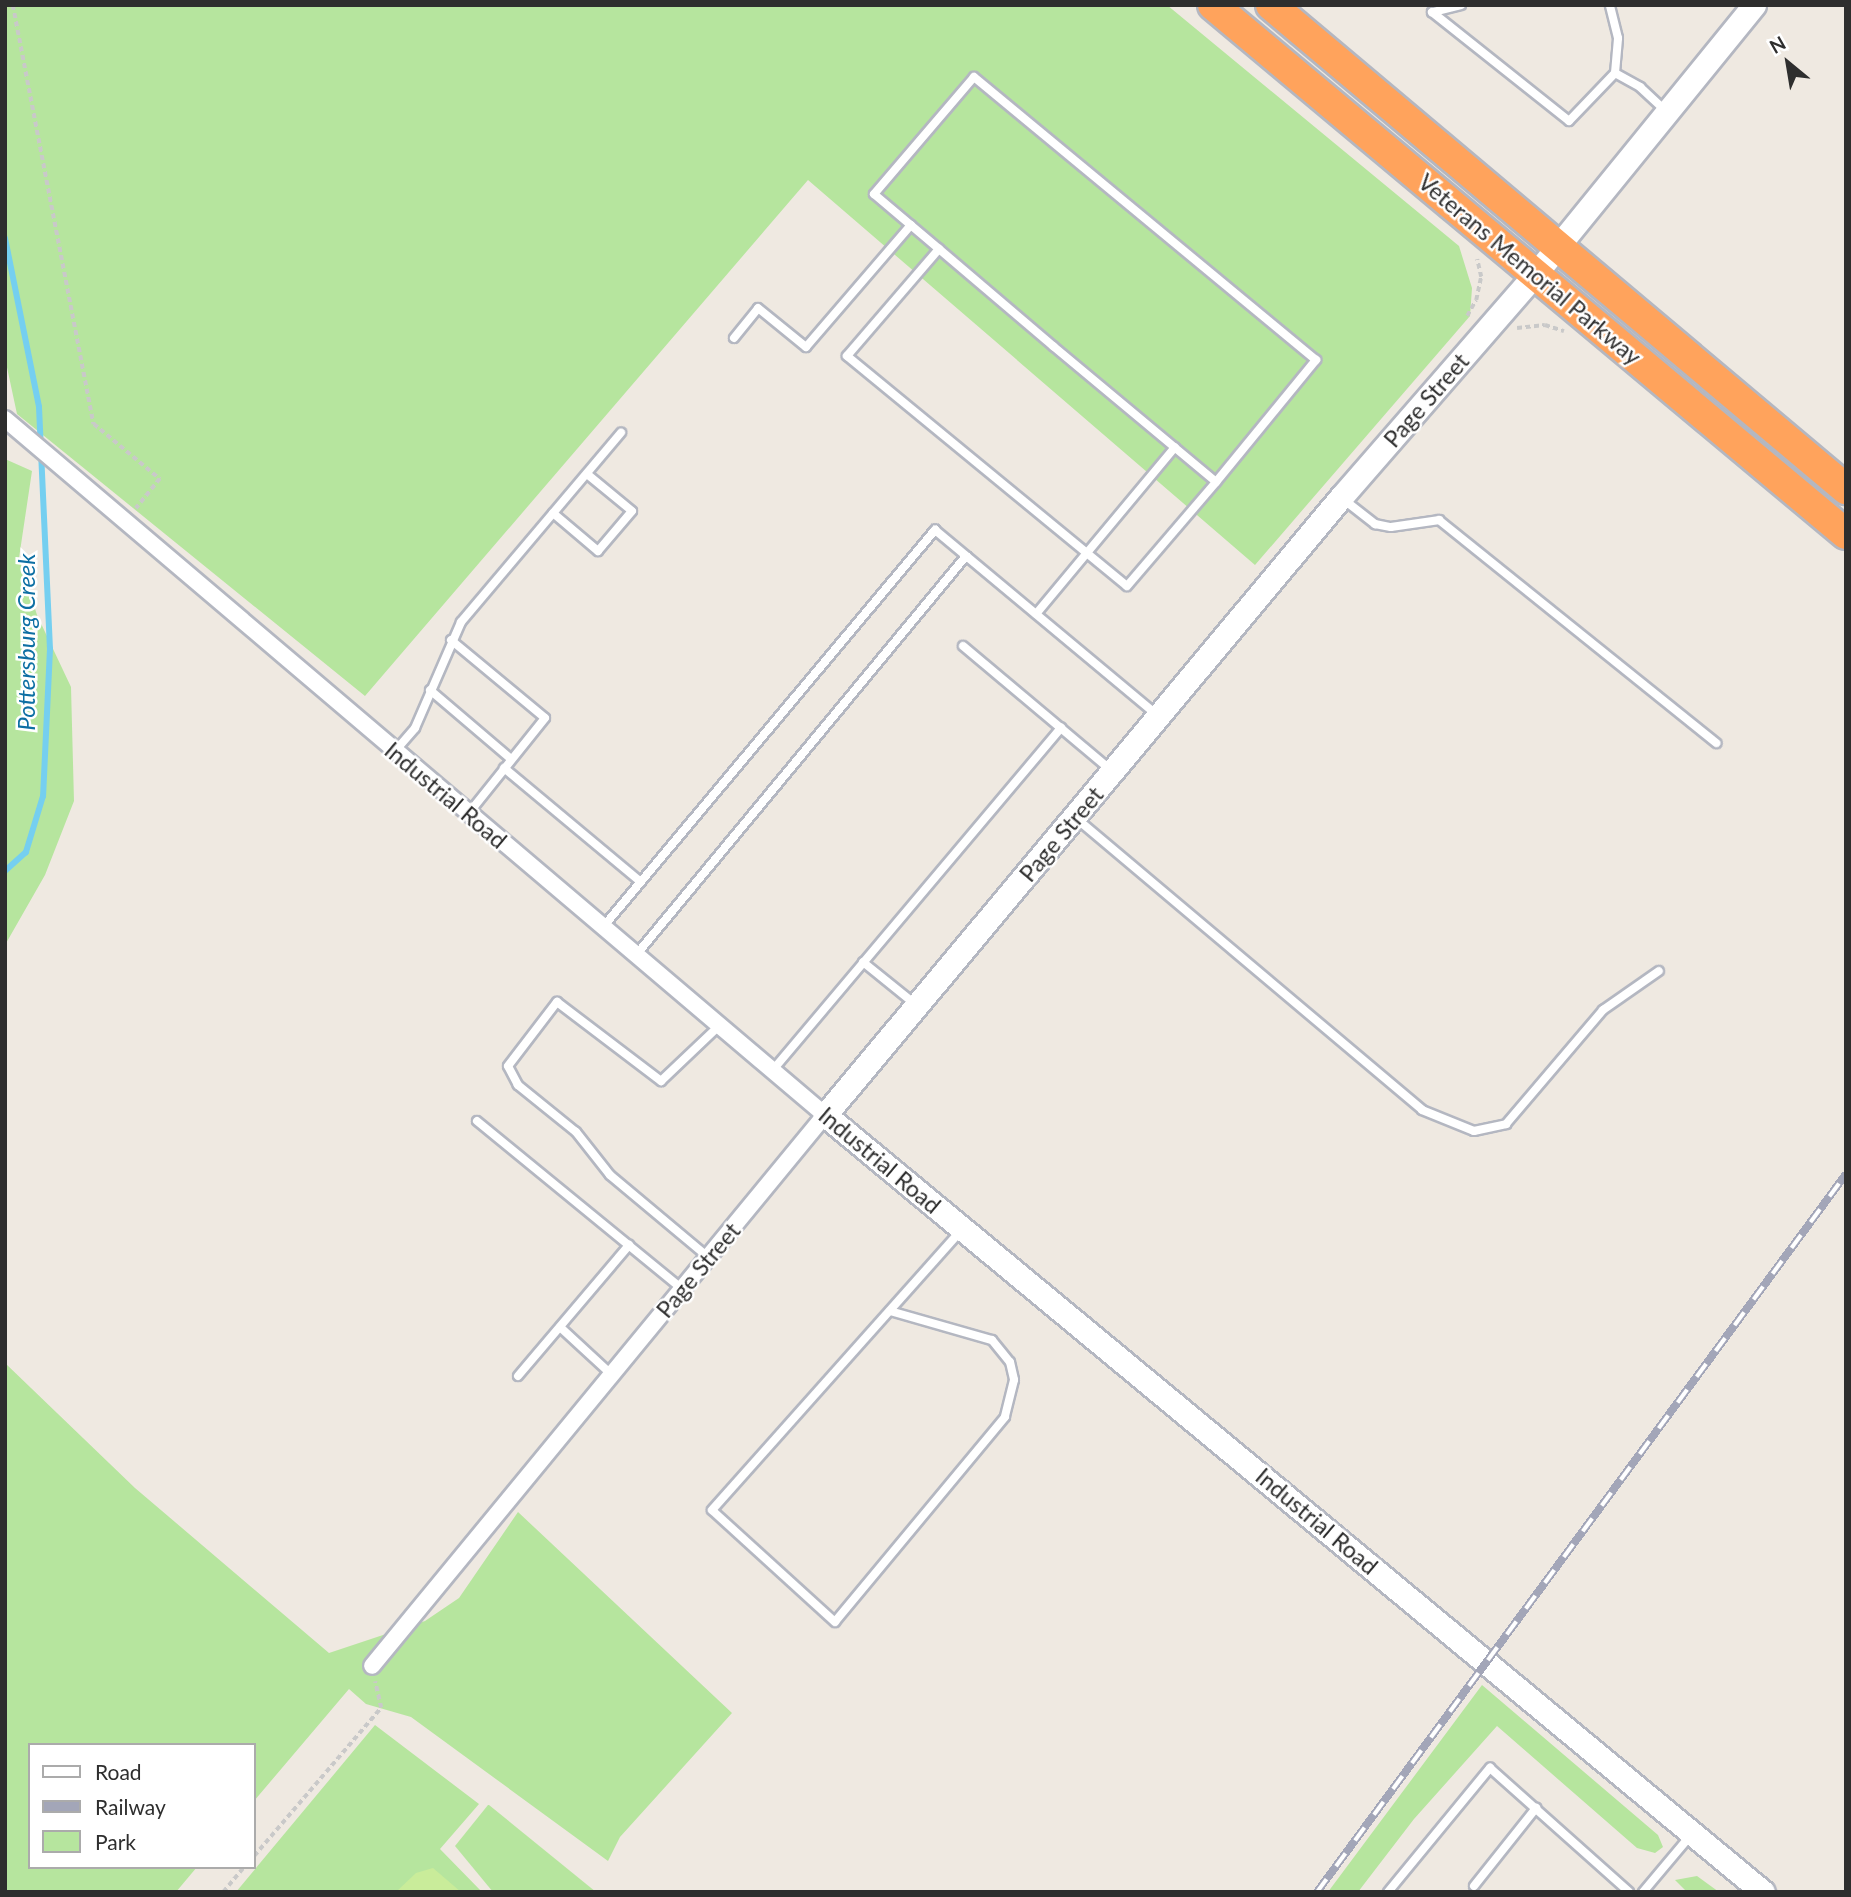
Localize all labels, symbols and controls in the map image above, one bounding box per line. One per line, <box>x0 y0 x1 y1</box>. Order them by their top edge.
north arrow <box>1753 28 1823 98</box>
text: N <box>1765 31 1789 58</box>
street label: Veterans Memorial Parkway <box>1413 168 1647 370</box>
street label: Page Street <box>1378 347 1474 453</box>
water label: Pottersburg Creek <box>12 553 40 731</box>
street label: Industrial Road <box>379 736 513 854</box>
street label: Page Street <box>1013 781 1109 887</box>
street label: Industrial Road <box>813 1101 947 1219</box>
street label: Page Street <box>650 1217 746 1323</box>
street label: Industrial Road <box>1250 1462 1384 1580</box>
legend <box>28 1743 256 1869</box>
text: Road <box>95 1759 142 1784</box>
text: Railway <box>95 1794 166 1819</box>
text: Park <box>95 1829 136 1854</box>

